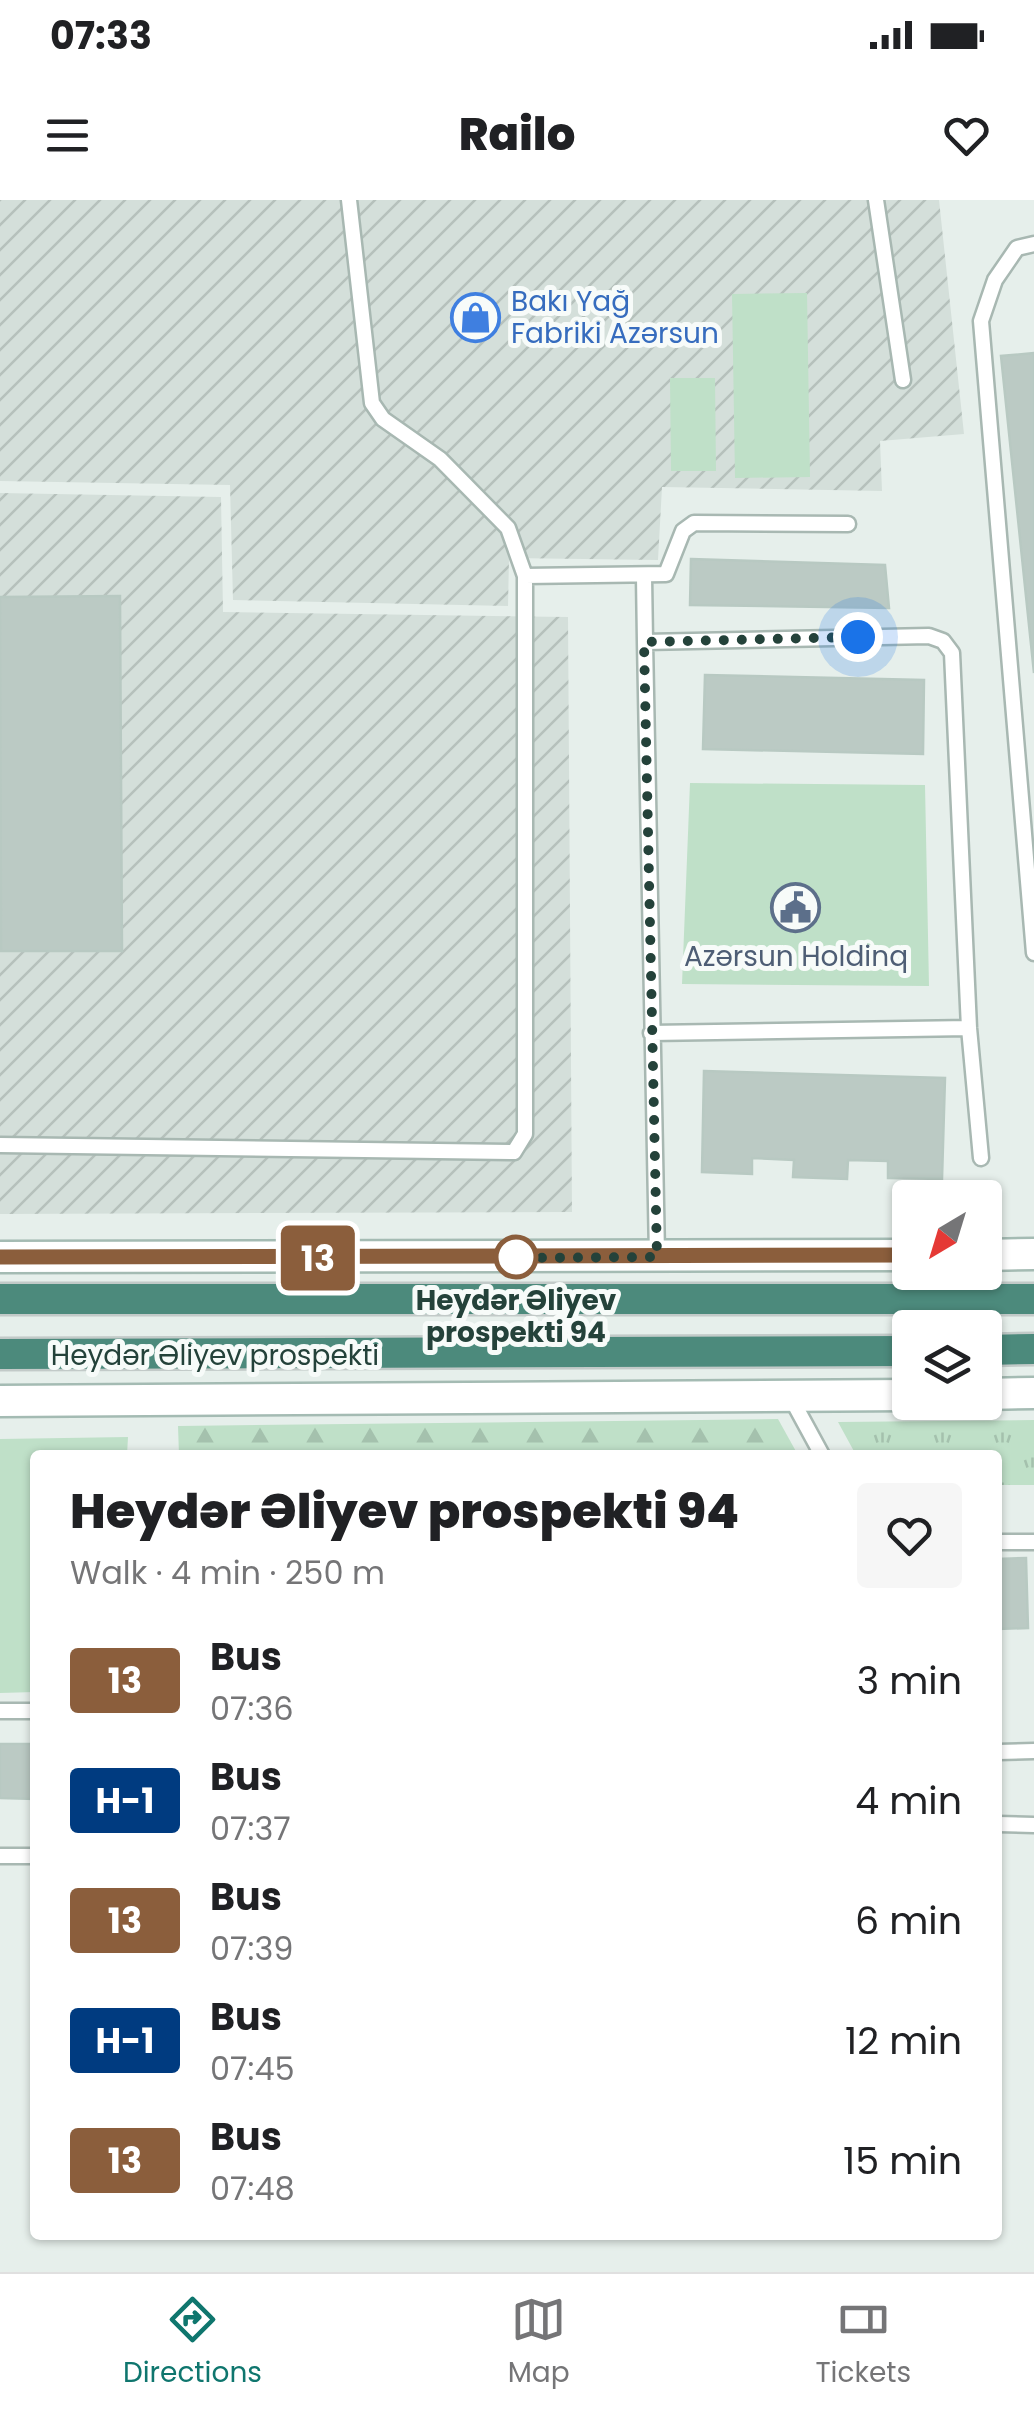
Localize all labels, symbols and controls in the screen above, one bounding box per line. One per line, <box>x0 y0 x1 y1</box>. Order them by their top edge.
text: 07:33 <box>50 9 152 62</box>
text: Railo <box>459 103 575 166</box>
icon: menu <box>40 108 95 163</box>
icon: heart <box>939 108 994 163</box>
place label: Bakı Yağ Fabriki Azərsun <box>511 282 719 353</box>
shop icon: Bakı Yağ Fabriki Azərsun <box>450 291 502 343</box>
your location <box>833 612 883 662</box>
public building icon: Azərsun Holdinq <box>770 882 822 934</box>
place label: Azərsun Holdinq <box>684 937 908 976</box>
north arrow <box>892 1180 1002 1290</box>
map controls <box>892 1180 1002 1420</box>
line badge: 13 <box>273 1226 363 1290</box>
text: 13 <box>301 1234 335 1283</box>
marker: Heydər Əliyev prospekti 94 <box>495 1236 537 1278</box>
place label: Heydər Əliyev prospekti 94 <box>416 1281 617 1352</box>
button: layers <box>892 1310 1002 1420</box>
street label: Heydər Əliyev prospekti <box>51 1336 379 1375</box>
text: Heydər Əliyev prospekti 94 <box>70 1478 739 1545</box>
button: heart <box>857 1483 962 1588</box>
text: Walk · 4 min · 250 m <box>70 1550 385 1595</box>
text: Bus <box>210 1630 282 1683</box>
text: 3 min <box>857 1654 962 1707</box>
text: 13 <box>108 1656 142 1705</box>
text: 07:36 <box>210 1686 294 1731</box>
text: Bus <box>210 1750 282 1803</box>
text: 4 min <box>855 1774 962 1827</box>
text: H-1 <box>95 1776 155 1825</box>
text: 07:37 <box>210 1806 291 1851</box>
text: Bus <box>210 1870 282 1923</box>
text: 6 min <box>855 1894 962 1947</box>
text: 13 <box>108 1896 142 1945</box>
text: 07:39 <box>210 1926 293 1971</box>
text: Bus <box>210 1990 282 2043</box>
text: 12 min <box>845 2014 962 2067</box>
text: H-1 <box>95 2016 155 2065</box>
text: 07:45 <box>210 2046 295 2091</box>
text: Bus <box>210 2110 282 2163</box>
text: 15 min <box>843 2134 962 2187</box>
text: 13 <box>108 2136 142 2185</box>
text: 07:48 <box>210 2166 295 2211</box>
tab: Directions <box>123 2292 262 2394</box>
tab: Map <box>508 2292 570 2394</box>
tab: Tickets <box>815 2292 911 2394</box>

